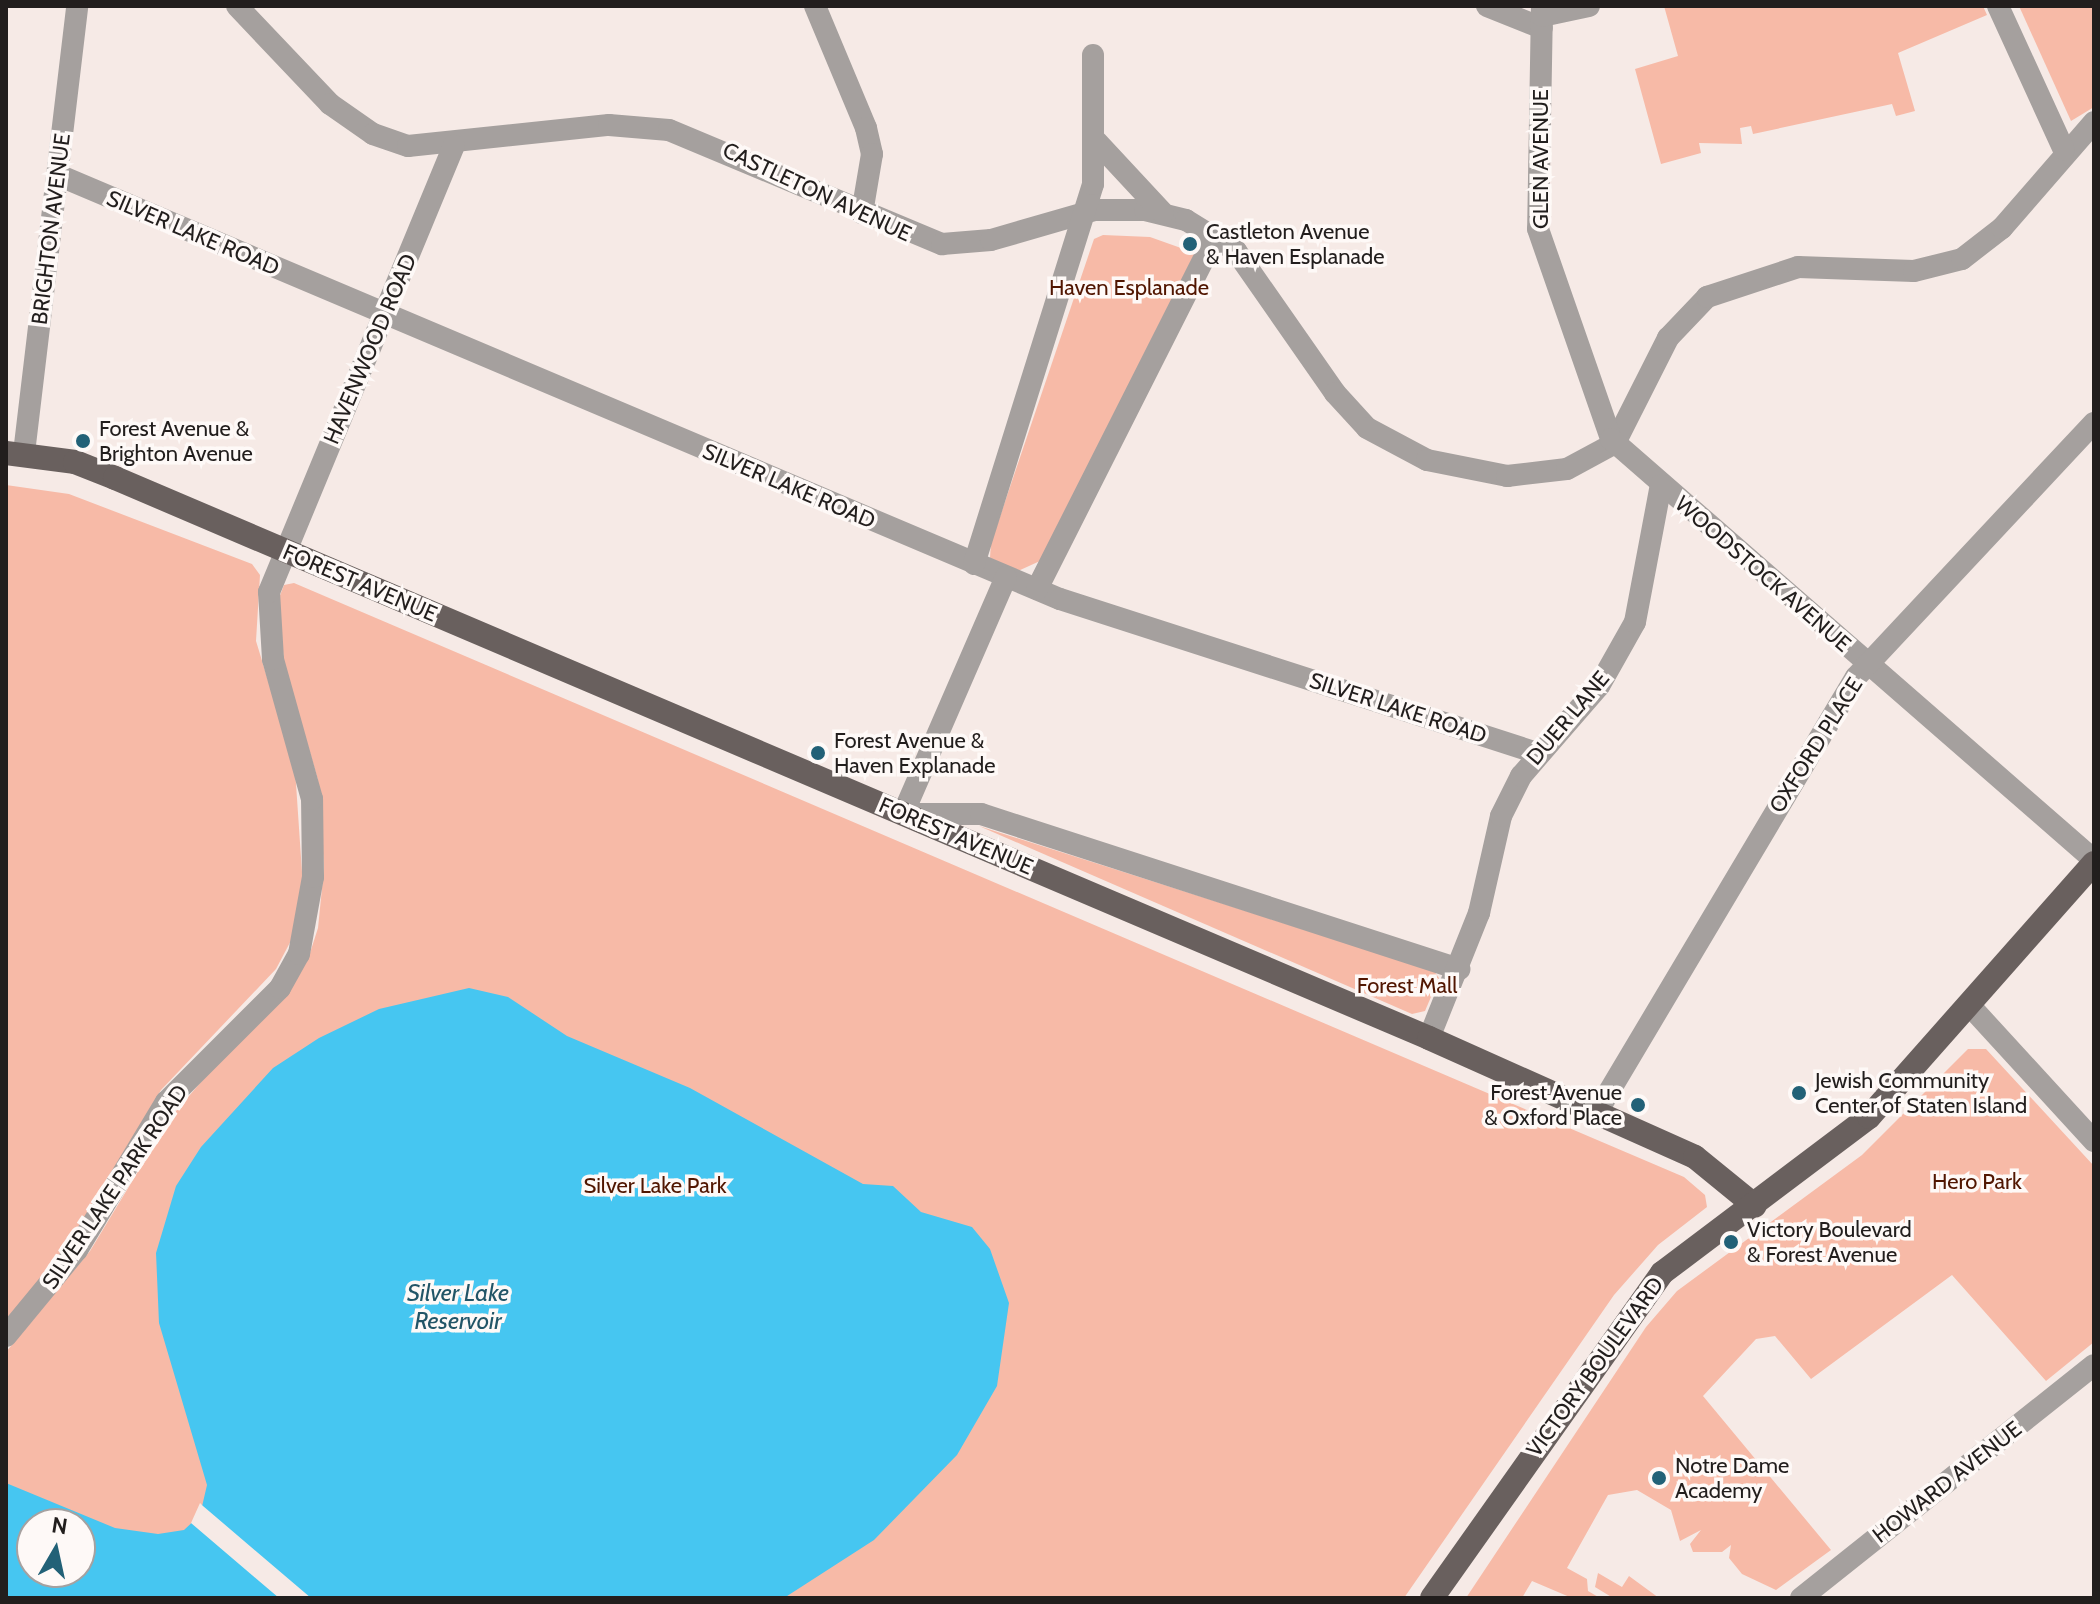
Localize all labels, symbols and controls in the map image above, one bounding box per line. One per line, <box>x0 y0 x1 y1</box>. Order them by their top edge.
street label: GLEN AVENUE <box>1528 89 1554 229</box>
street label: BRIGHTON AVENUE <box>26 132 76 326</box>
street label: CASTLETON AVENUE <box>718 137 916 247</box>
street label: SILVER LAKE ROAD <box>103 185 283 281</box>
place label: Castleton Avenue & Haven Esplanade <box>1206 218 1385 270</box>
marker: Castleton Avenue & Haven Esplanade <box>1181 235 1199 253</box>
street label: HAVENWOOD ROAD <box>318 250 422 448</box>
park label: Haven Esplanade <box>1049 275 1209 301</box>
place label: Forest Avenue & Brighton Avenue <box>99 415 253 466</box>
marker: Forest Avenue & Brighton Avenue <box>74 432 92 450</box>
street label: SILVER LAKE ROAD <box>699 438 879 534</box>
street label: WOODSTOCK AVENUE <box>1670 491 1856 657</box>
street label: FOREST AVENUE <box>279 539 441 627</box>
street label: DUER LANE <box>1521 666 1615 770</box>
street label: SILVER LAKE ROAD <box>1306 667 1490 749</box>
street label: OXFORD PLACE <box>1764 672 1868 818</box>
place label: Forest Avenue & Haven Explanade <box>834 727 996 778</box>
marker: Forest Avenue & Haven Explanade <box>809 744 827 762</box>
street label: FOREST AVENUE <box>875 792 1037 880</box>
park label: Forest Mall <box>1357 973 1457 999</box>
place label: Jewish Community Center of Staten Island <box>1815 1067 2027 1118</box>
place label: Forest Avenue & Oxford Place <box>1484 1079 1622 1130</box>
street label: SILVER LAKE PARK ROAD <box>37 1080 193 1294</box>
marker: Jewish Community Center of Staten Island <box>1790 1084 1808 1102</box>
marker: Forest Avenue & Oxford Place <box>1629 1096 1647 1114</box>
park label: Hero Park <box>1932 1169 2022 1195</box>
park label: Silver Lake Park <box>583 1173 727 1199</box>
place label: Victory Boulevard & Forest Avenue <box>1747 1216 1912 1268</box>
marker: Victory Boulevard & Forest Avenue <box>1722 1233 1740 1251</box>
street label: VICTORY BOULEVARD <box>1521 1272 1669 1462</box>
water label: Silver Lake Reservoir <box>407 1279 509 1335</box>
street label: HOWARD AVENUE <box>1867 1416 2027 1548</box>
place label: Notre Dame Academy <box>1675 1452 1789 1504</box>
marker: Notre Dame Academy <box>1650 1469 1668 1487</box>
north arrow <box>16 1508 96 1588</box>
text: N <box>50 1511 69 1540</box>

